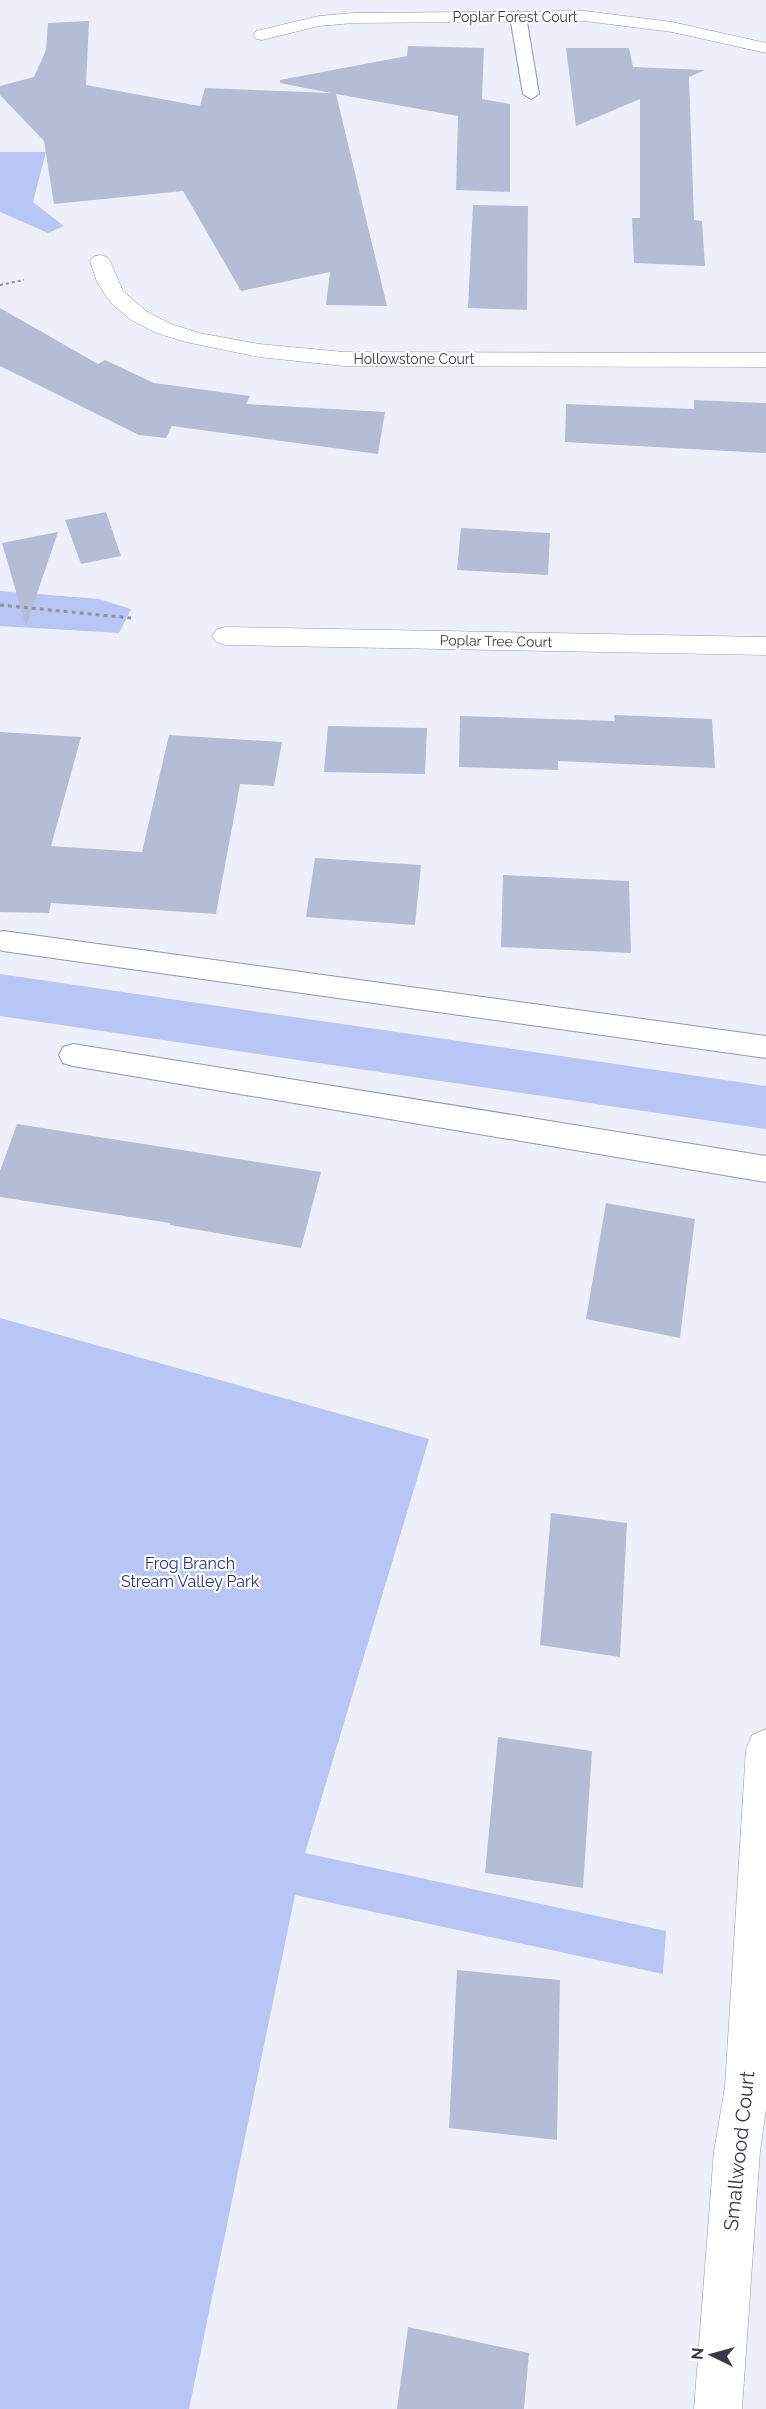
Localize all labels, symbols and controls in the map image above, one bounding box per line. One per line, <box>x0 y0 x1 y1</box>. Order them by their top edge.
street label: Poplar Forest Court <box>452 9 578 25</box>
street label: Hollowstone Court <box>354 351 475 367</box>
street label: Poplar Tree Court <box>440 632 553 650</box>
park label: Frog Branch Stream Valley Park <box>121 1554 260 1591</box>
street label: Smallwood Court <box>719 2070 759 2232</box>
north arrow <box>682 2325 742 2385</box>
text: N <box>688 2347 708 2361</box>

